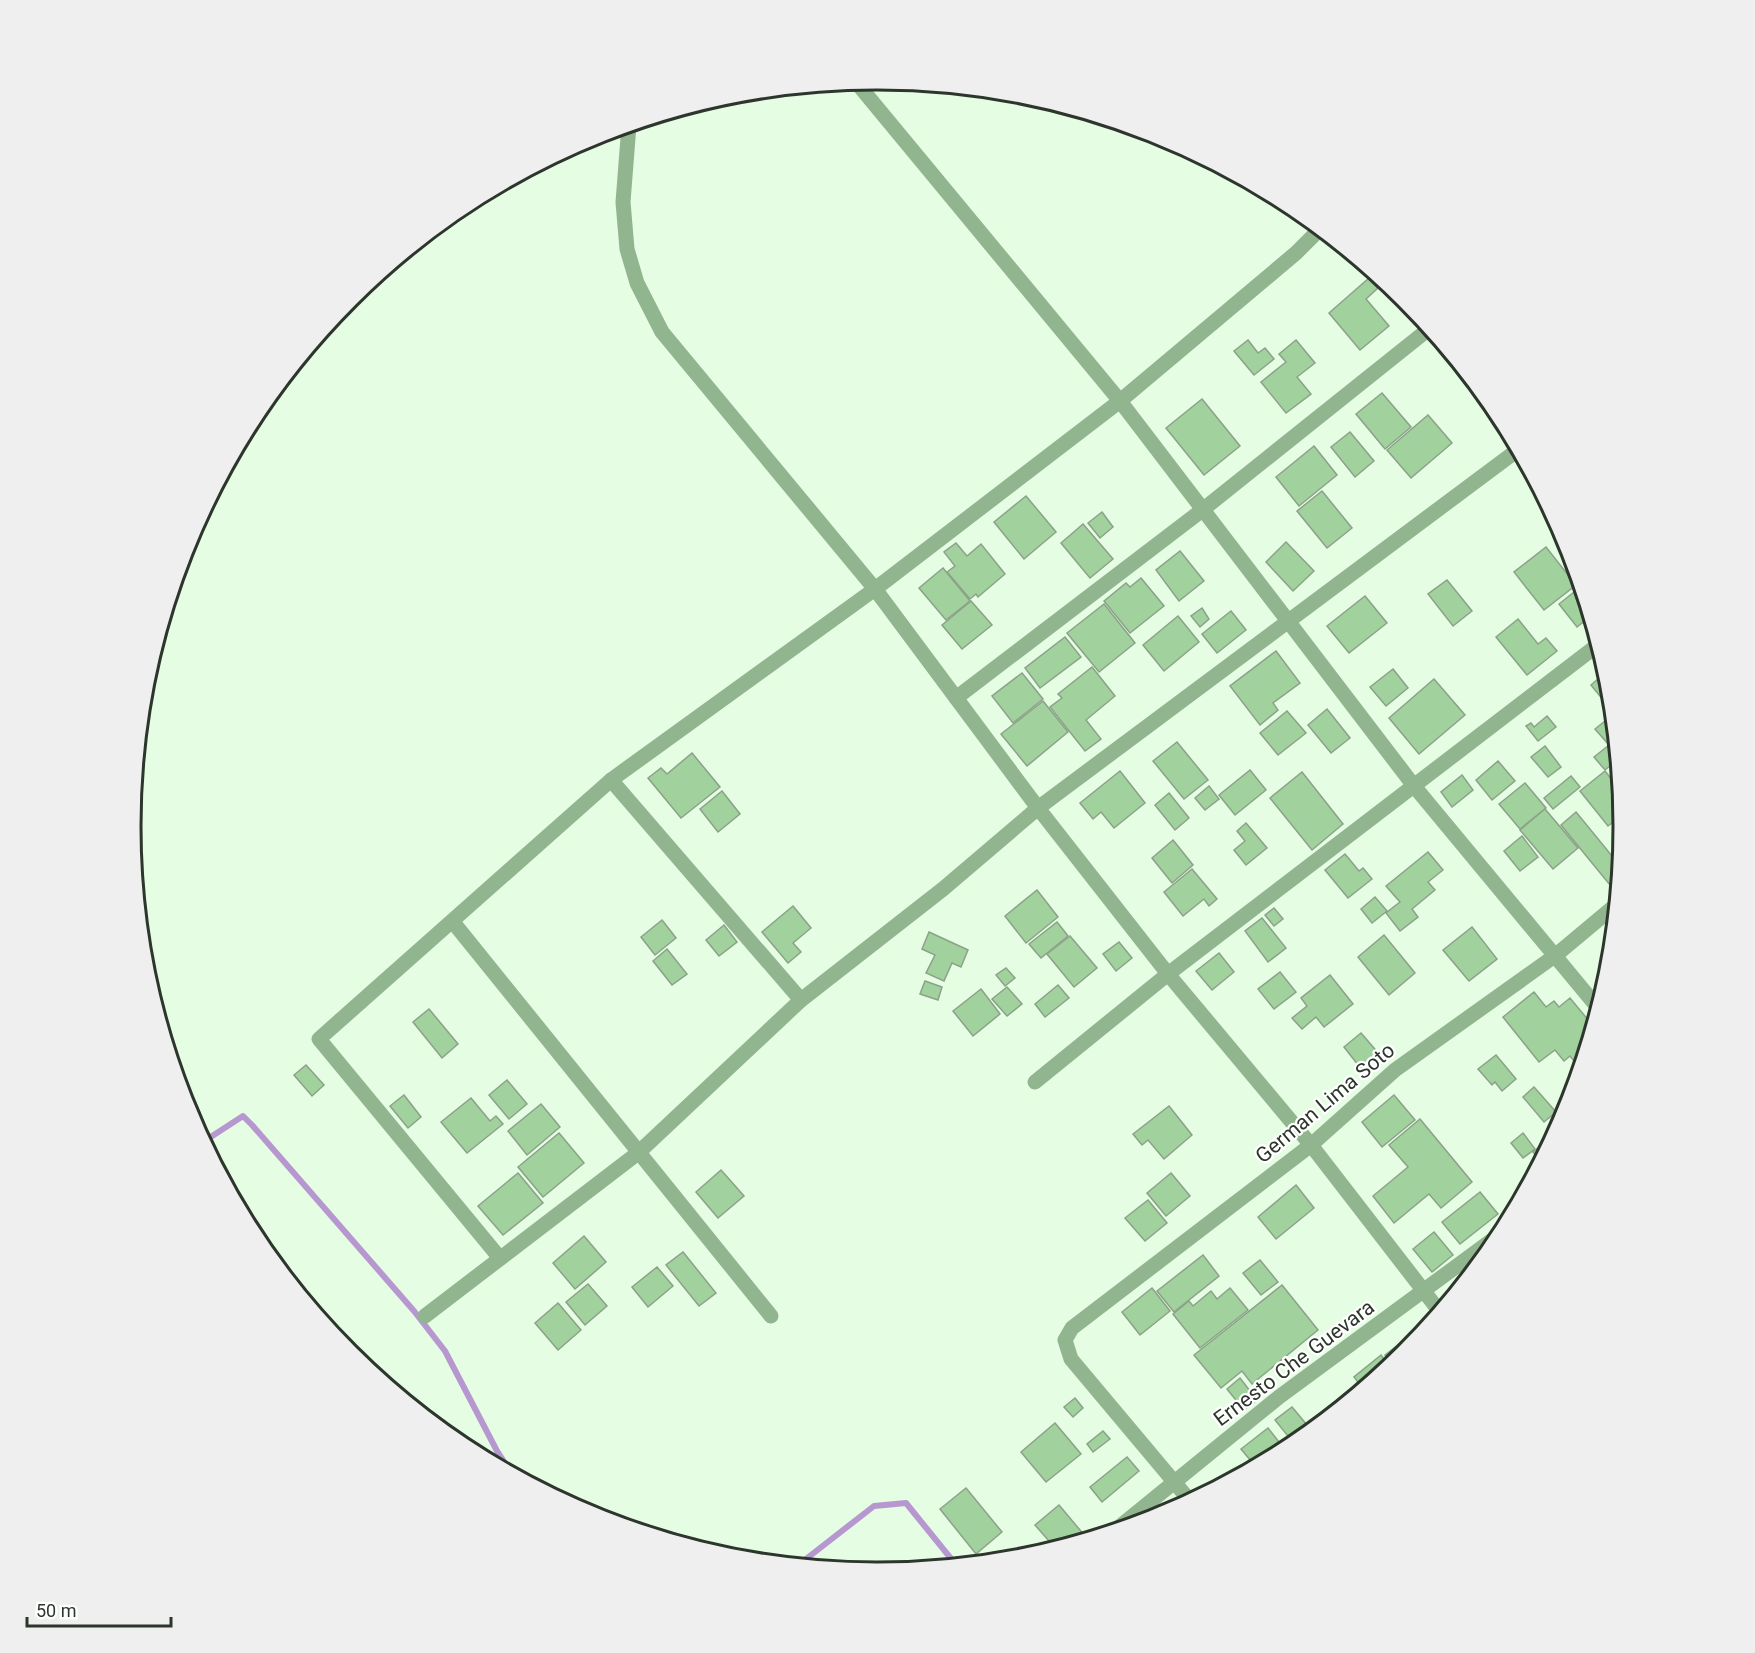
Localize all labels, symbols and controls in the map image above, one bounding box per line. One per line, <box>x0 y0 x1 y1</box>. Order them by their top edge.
street label: German Lima Soto <box>1251 1038 1399 1168</box>
street label: Ernesto Che Guevara <box>1209 1295 1379 1431</box>
scale bar <box>27 1590 171 1628</box>
text: 50 m <box>36 1600 76 1621</box>

